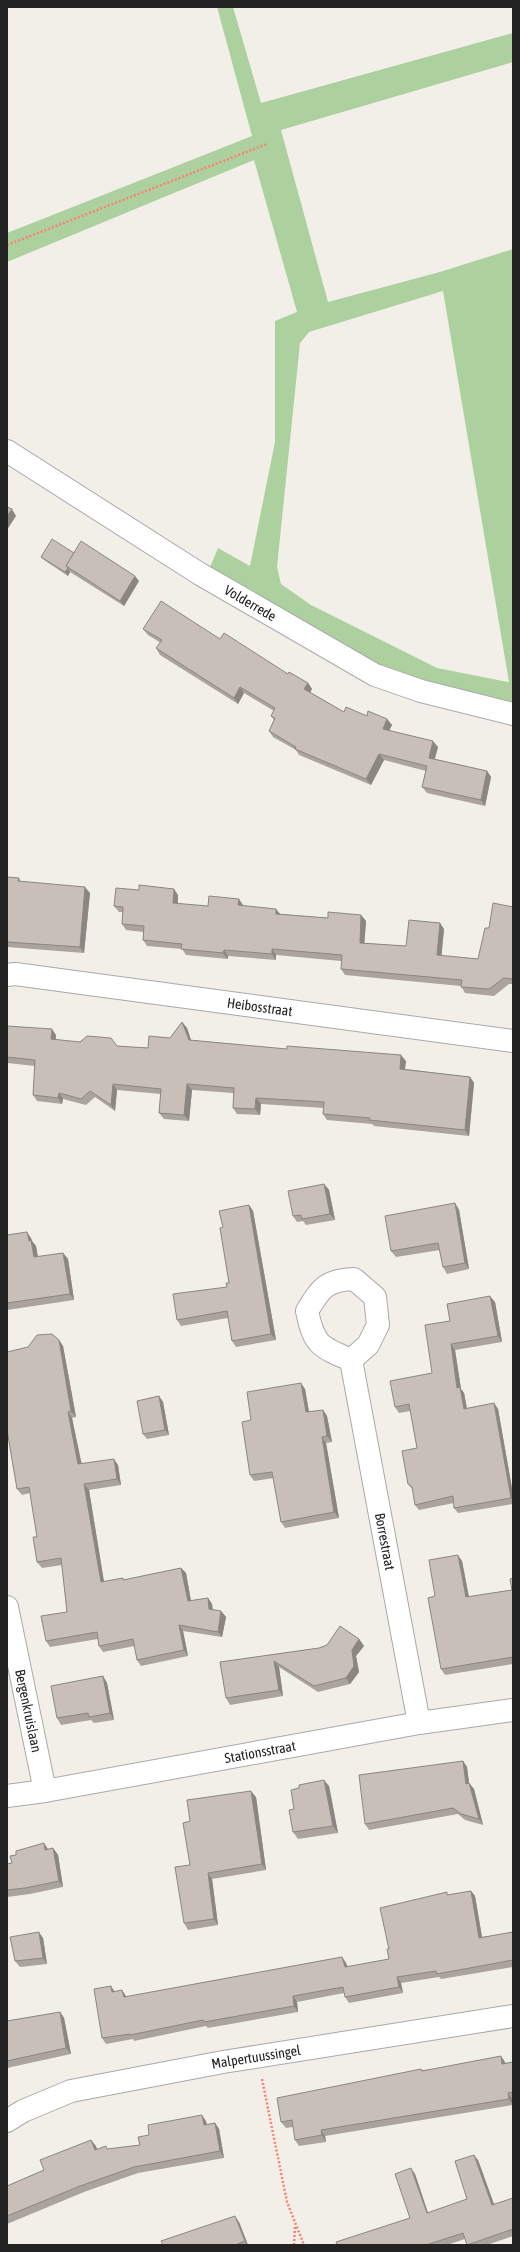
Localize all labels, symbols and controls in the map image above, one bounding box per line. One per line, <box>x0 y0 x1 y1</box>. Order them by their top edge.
street label: Volderrede <box>222 582 279 624</box>
street label: Heibosstraat <box>226 995 293 1019</box>
street label: Borrestraat <box>372 1512 398 1571</box>
street label: Bergenkruislaan <box>12 1668 45 1754</box>
street label: Stationsstraat <box>223 1738 297 1766</box>
street label: Malpertuussingel <box>210 2042 302 2072</box>

